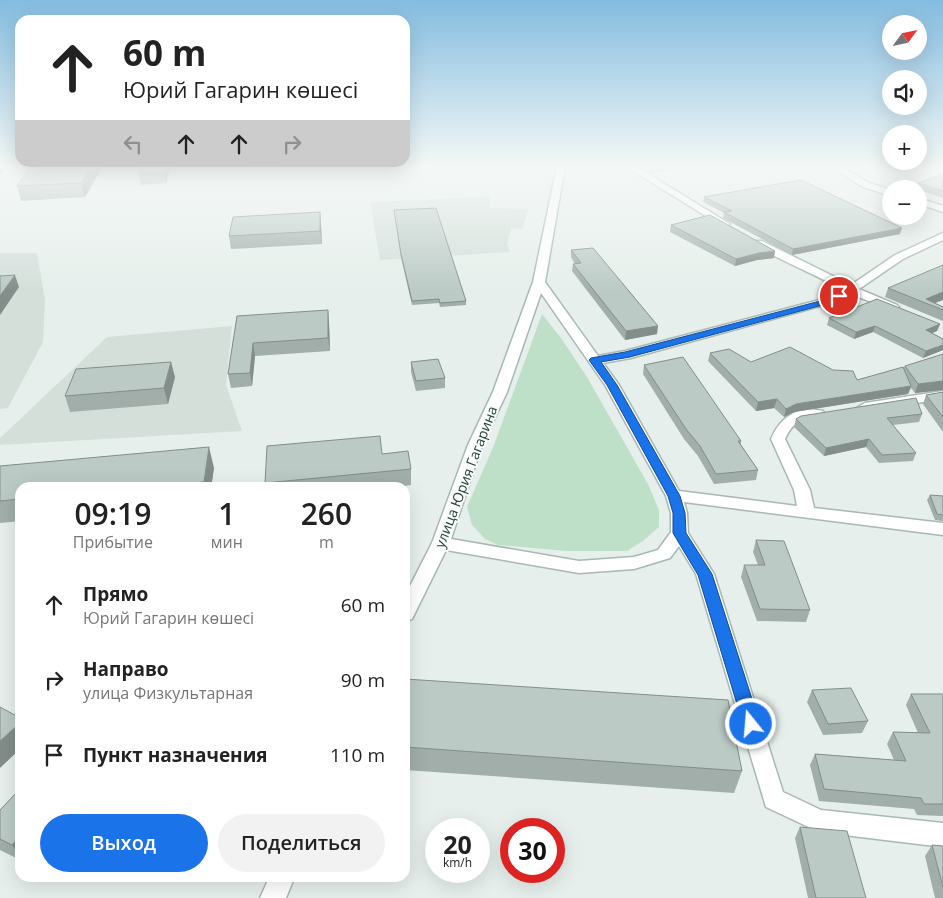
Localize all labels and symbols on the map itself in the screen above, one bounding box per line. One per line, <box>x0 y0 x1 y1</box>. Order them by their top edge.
north arrow <box>882 15 928 60</box>
pin <box>818 275 860 317</box>
street label: улица Юрия Гагарина <box>430 403 501 551</box>
position arrow <box>724 697 776 749</box>
speed limit sign: 30 <box>500 818 565 883</box>

